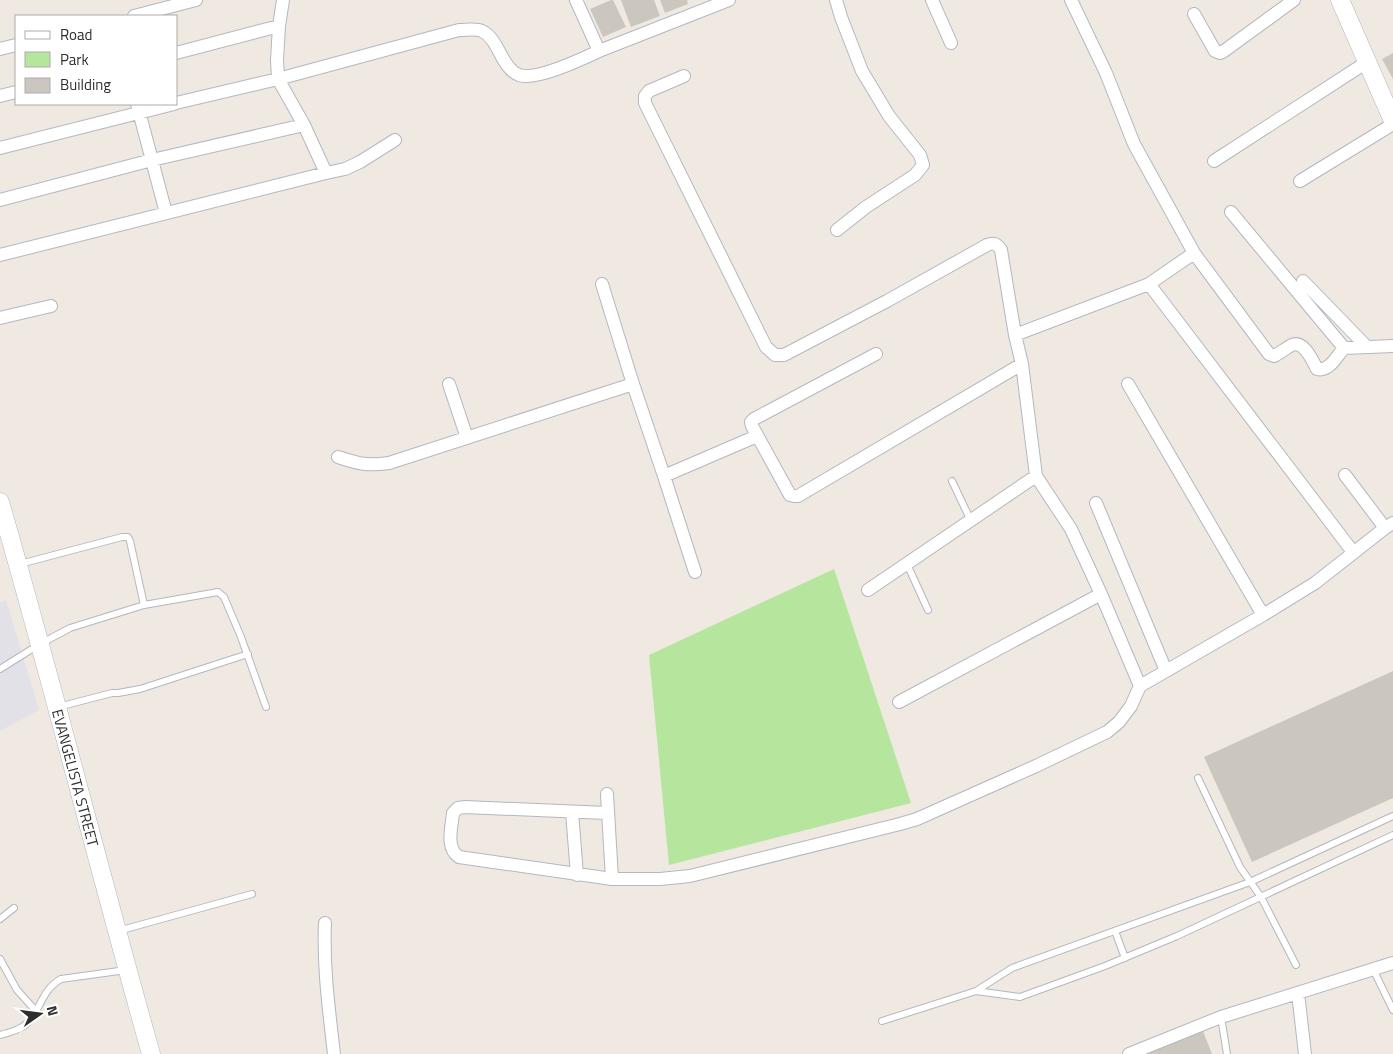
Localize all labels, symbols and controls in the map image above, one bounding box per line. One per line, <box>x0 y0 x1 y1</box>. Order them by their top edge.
legend <box>15 15 178 105</box>
text: Road <box>60 23 92 46</box>
text: Park <box>60 48 89 71</box>
text: Building <box>60 73 111 96</box>
street label: EVANGELISTA STREET <box>46 706 105 849</box>
north arrow <box>15 989 65 1039</box>
text: N <box>42 1003 64 1018</box>

